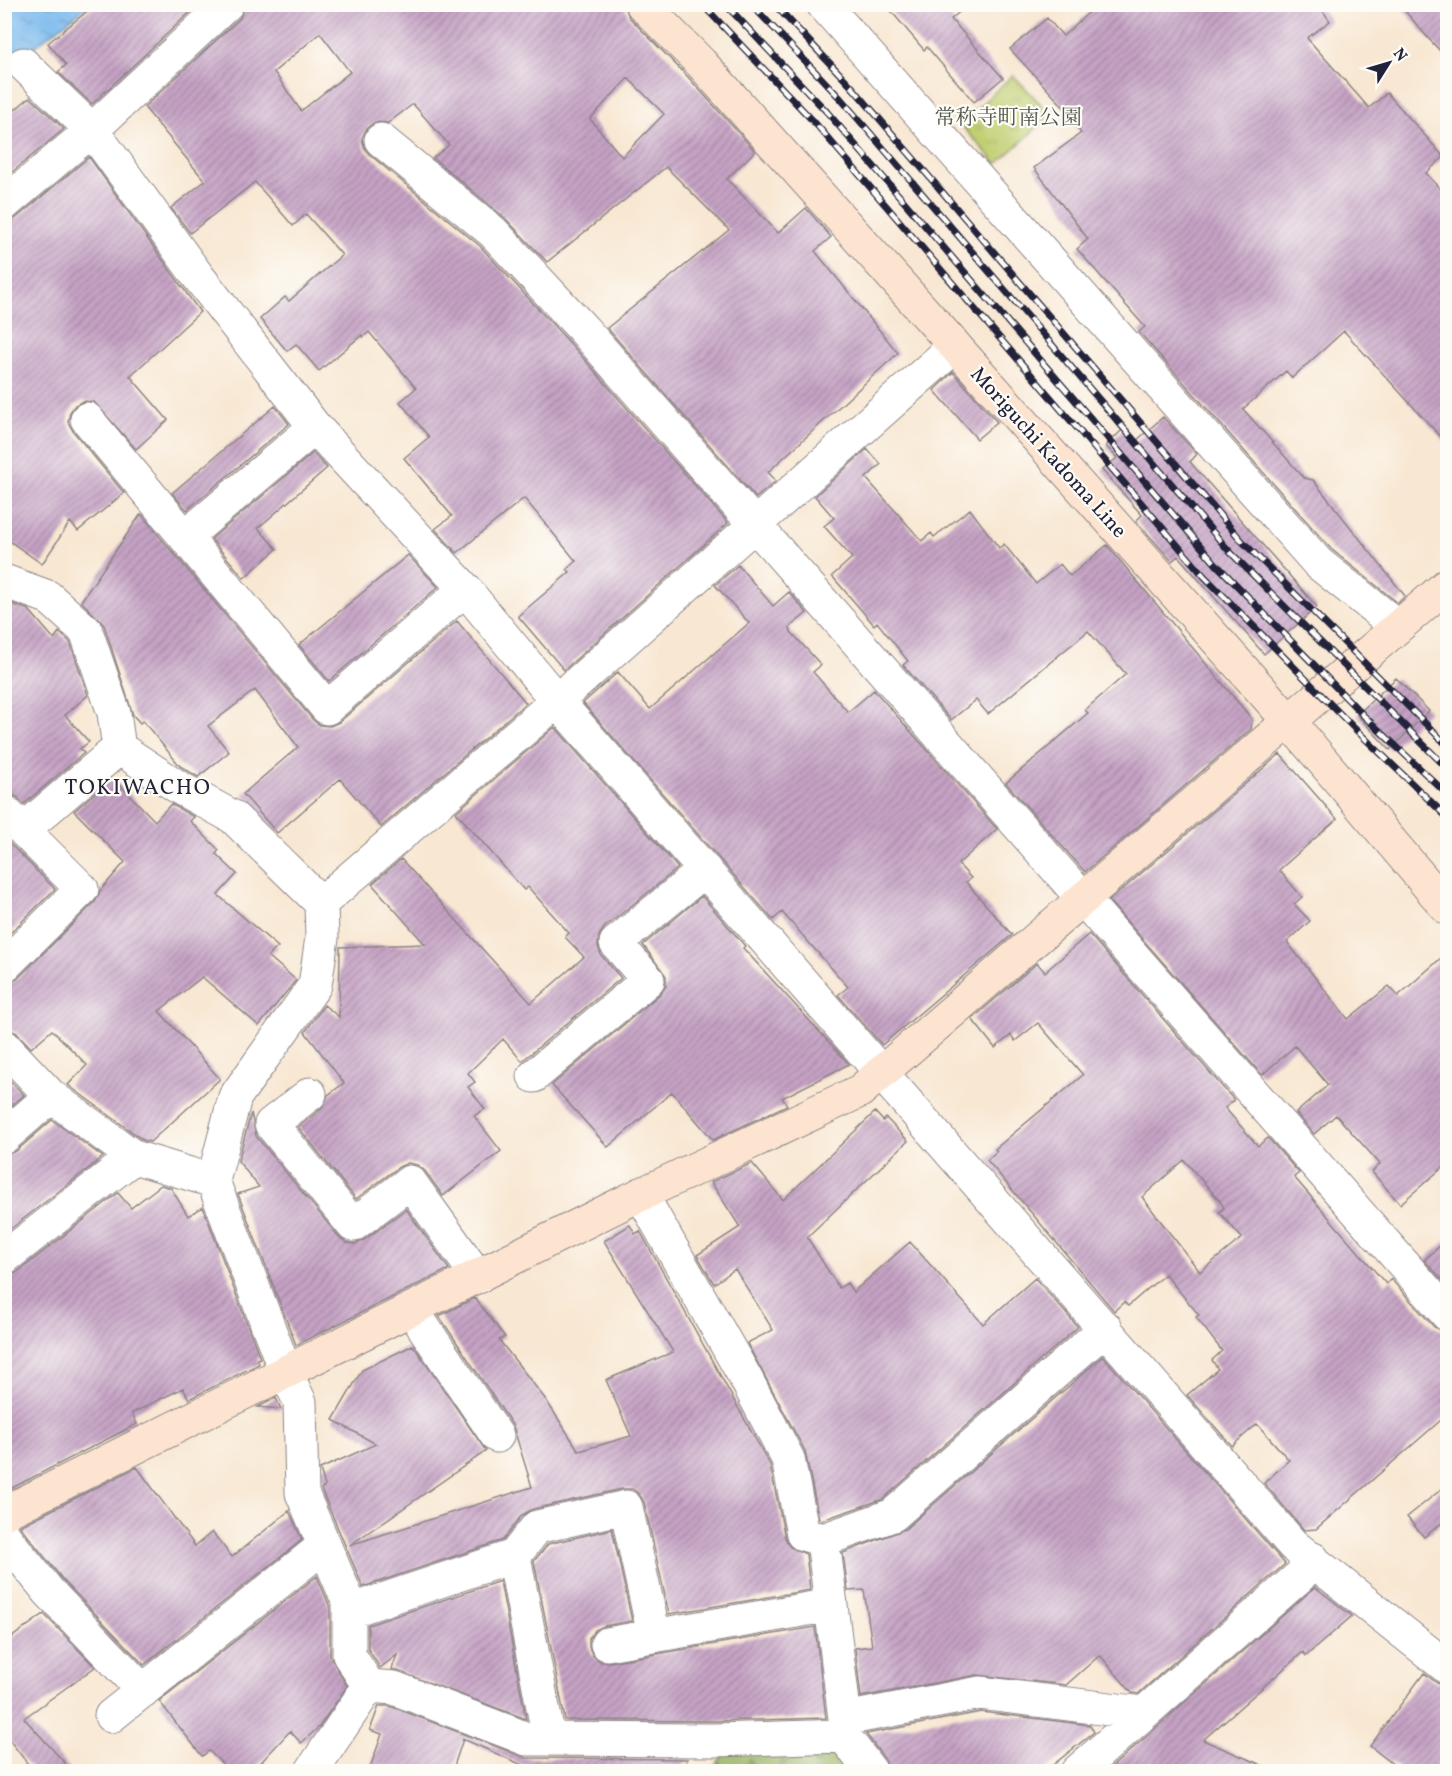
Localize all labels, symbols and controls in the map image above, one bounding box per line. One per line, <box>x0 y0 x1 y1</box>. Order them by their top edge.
north arrow <box>1359 33 1419 93</box>
text: N <box>1387 44 1412 67</box>
park label: 常称寺町南公園 <box>935 104 1082 133</box>
street label: Moriguchi Kadoma Line <box>963 361 1133 545</box>
district label: TOKIWACHO <box>65 773 211 804</box>

